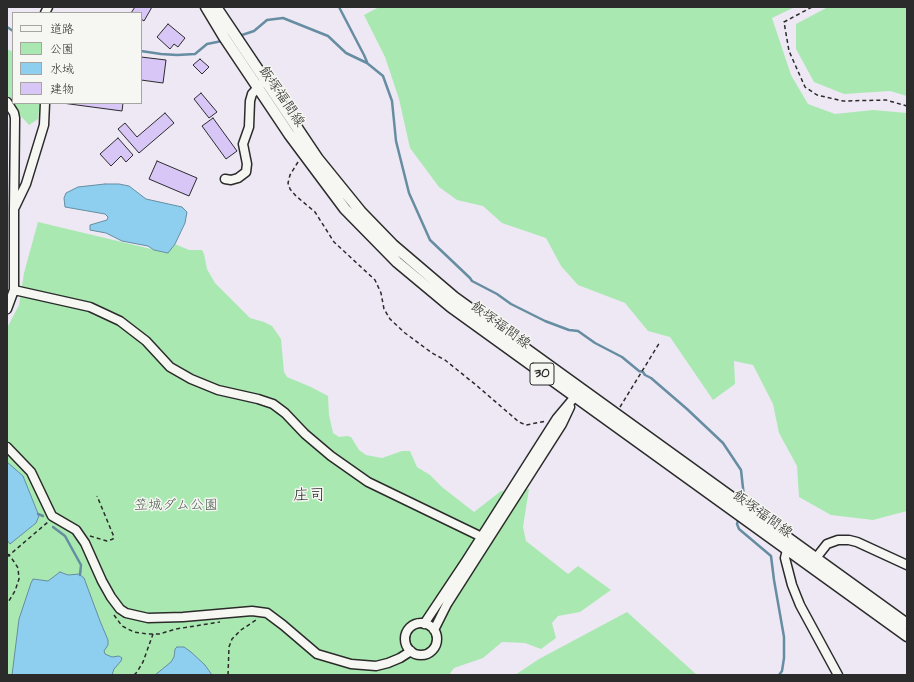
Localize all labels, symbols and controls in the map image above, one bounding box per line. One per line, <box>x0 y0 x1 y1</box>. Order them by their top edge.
legend <box>12 12 142 104</box>
text: 道路 <box>50 21 74 38</box>
text: 公園 <box>50 41 74 58</box>
text: 水域 <box>50 61 74 78</box>
street label: 飯塚福間線 <box>254 63 308 131</box>
text: 建物 <box>50 81 74 98</box>
street label: 飯塚福間線 <box>467 299 533 353</box>
road number: 30 <box>530 363 554 385</box>
district label: 庄司 <box>293 487 325 507</box>
street label: 飯塚福間線 <box>729 488 795 542</box>
park label: 笠城ダム公園 <box>134 498 218 514</box>

